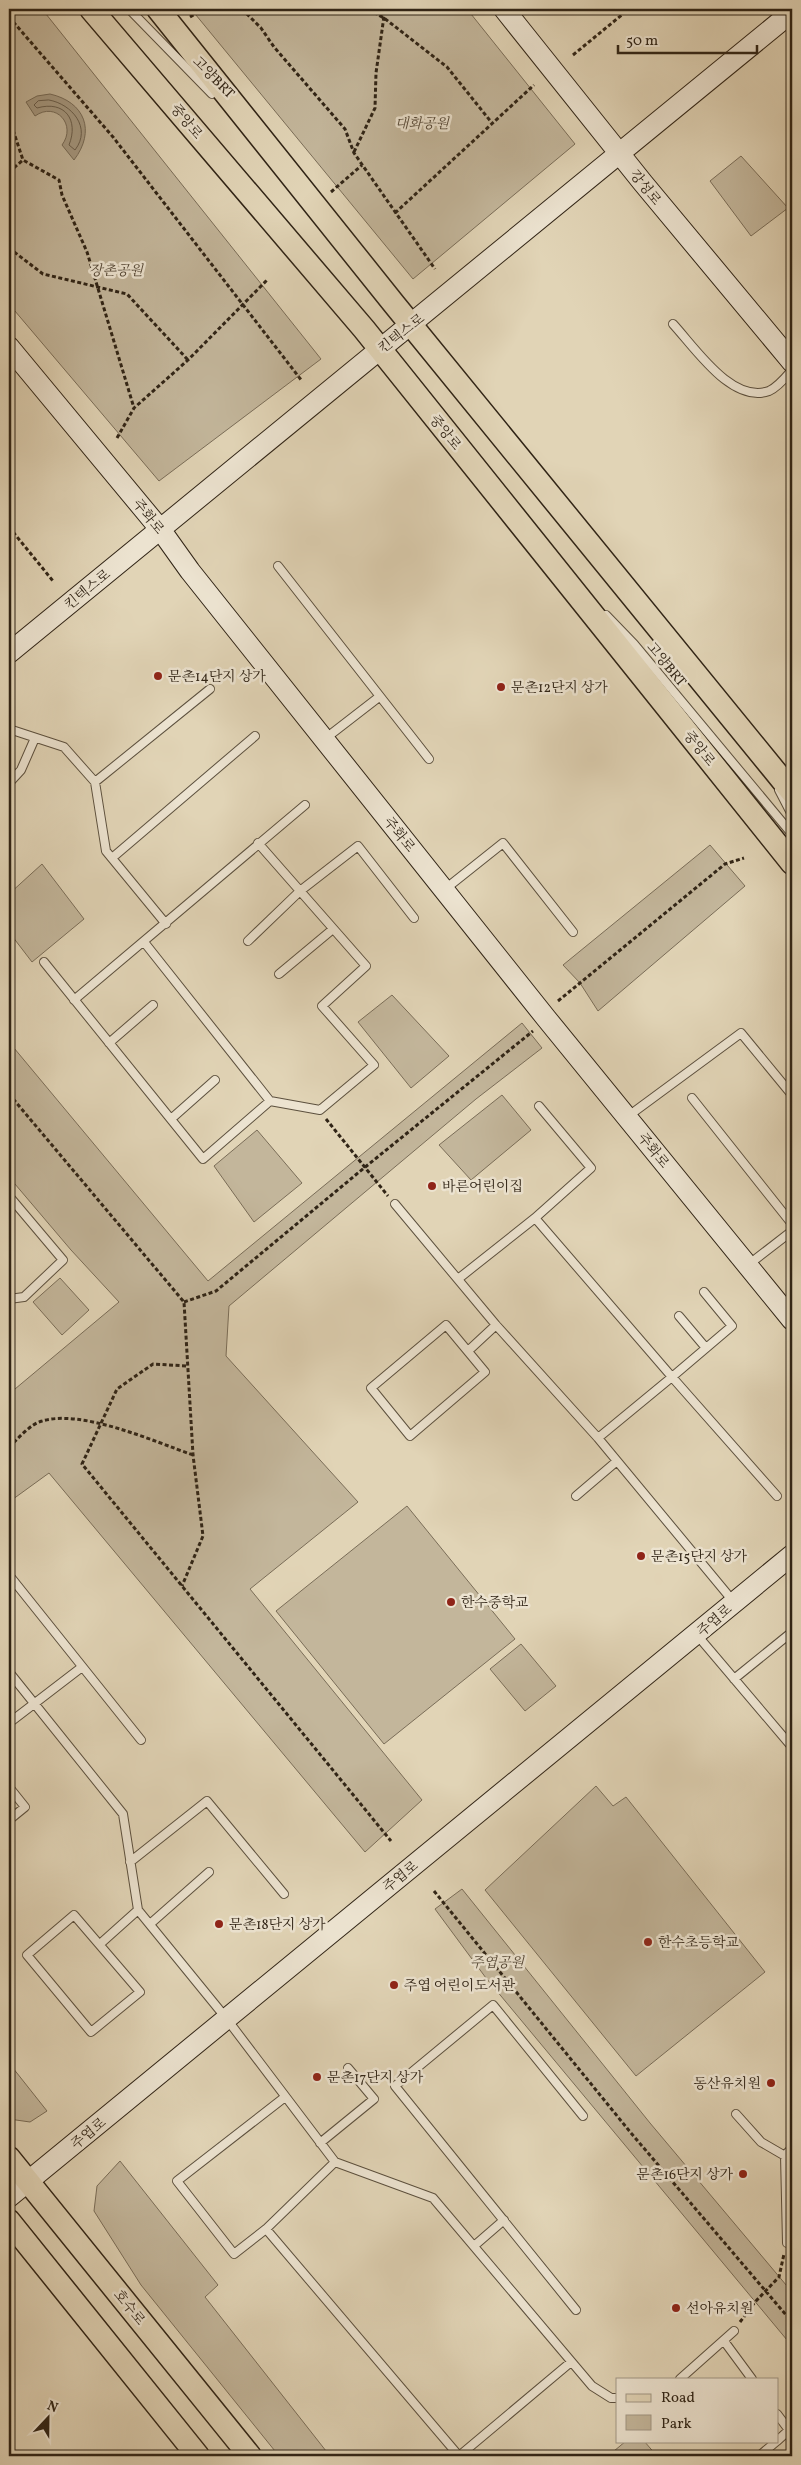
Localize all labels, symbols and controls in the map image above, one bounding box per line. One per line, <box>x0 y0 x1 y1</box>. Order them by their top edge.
scale bar <box>618 22 757 54</box>
text: 50 m <box>626 31 658 52</box>
street label: 고양BRT <box>188 53 238 103</box>
street label: 중앙로 <box>166 100 206 144</box>
park label: 대화공원 <box>395 115 451 134</box>
street label: 강성로 <box>625 166 665 210</box>
park label: 장촌공원 <box>89 262 145 281</box>
street label: 킨텍스로 <box>375 310 429 358</box>
street label: 중앙로 <box>425 411 465 455</box>
street label: 주화로 <box>128 495 168 539</box>
street label: 킨텍스로 <box>61 565 115 615</box>
street label: 고양BRT <box>642 639 690 691</box>
place label: 문촌14단지 상가 <box>168 668 266 687</box>
marker: 문촌14단지 상가 <box>152 670 164 682</box>
place label: 문촌12단지 상가 <box>511 679 608 698</box>
marker: 문촌12단지 상가 <box>495 681 507 693</box>
street label: 중앙로 <box>679 727 719 771</box>
street label: 주화로 <box>379 813 419 857</box>
street label: 주화로 <box>633 1129 673 1173</box>
place label: 바른어린이집 <box>442 1178 523 1197</box>
marker: 바른어린이집 <box>426 1180 438 1192</box>
place label: 문촌15단지 상가 <box>651 1548 748 1567</box>
marker: 문촌15단지 상가 <box>635 1550 647 1562</box>
place label: 한수중학교 <box>461 1594 529 1613</box>
marker: 한수중학교 <box>445 1596 457 1608</box>
street label: 주엽로 <box>693 1600 737 1642</box>
street label: 주엽로 <box>379 1857 423 1897</box>
place label: 문촌18단지 상가 <box>229 1916 326 1935</box>
marker: 문촌18단지 상가 <box>213 1918 225 1930</box>
place label: 한수초등학교 <box>658 1934 740 1953</box>
marker: 한수초등학교 <box>642 1936 654 1948</box>
park label: 주엽공원 <box>470 1954 526 1973</box>
place label: 주엽 어린이도서관 <box>404 1977 515 1996</box>
marker: 주엽 어린이도서관 <box>388 1979 400 1991</box>
place label: 문촌17단지 상가 <box>327 2069 424 2088</box>
marker: 문촌17단지 상가 <box>311 2071 323 2083</box>
place label: 동산유치원 <box>693 2075 761 2094</box>
marker: 동산유치원 <box>765 2077 777 2089</box>
street label: 주엽로 <box>67 2114 111 2154</box>
place label: 문촌16단지 상가 <box>637 2166 733 2185</box>
marker: 문촌16단지 상가 <box>737 2168 749 2180</box>
street label: 호수로 <box>109 2286 149 2330</box>
place label: 선아유치원 <box>686 2300 754 2319</box>
marker: 선아유치원 <box>670 2302 682 2314</box>
legend <box>616 2378 778 2442</box>
text: Road <box>661 2388 695 2409</box>
north arrow <box>22 2392 72 2442</box>
text: N <box>44 2397 61 2418</box>
text: Park <box>661 2414 692 2435</box>

